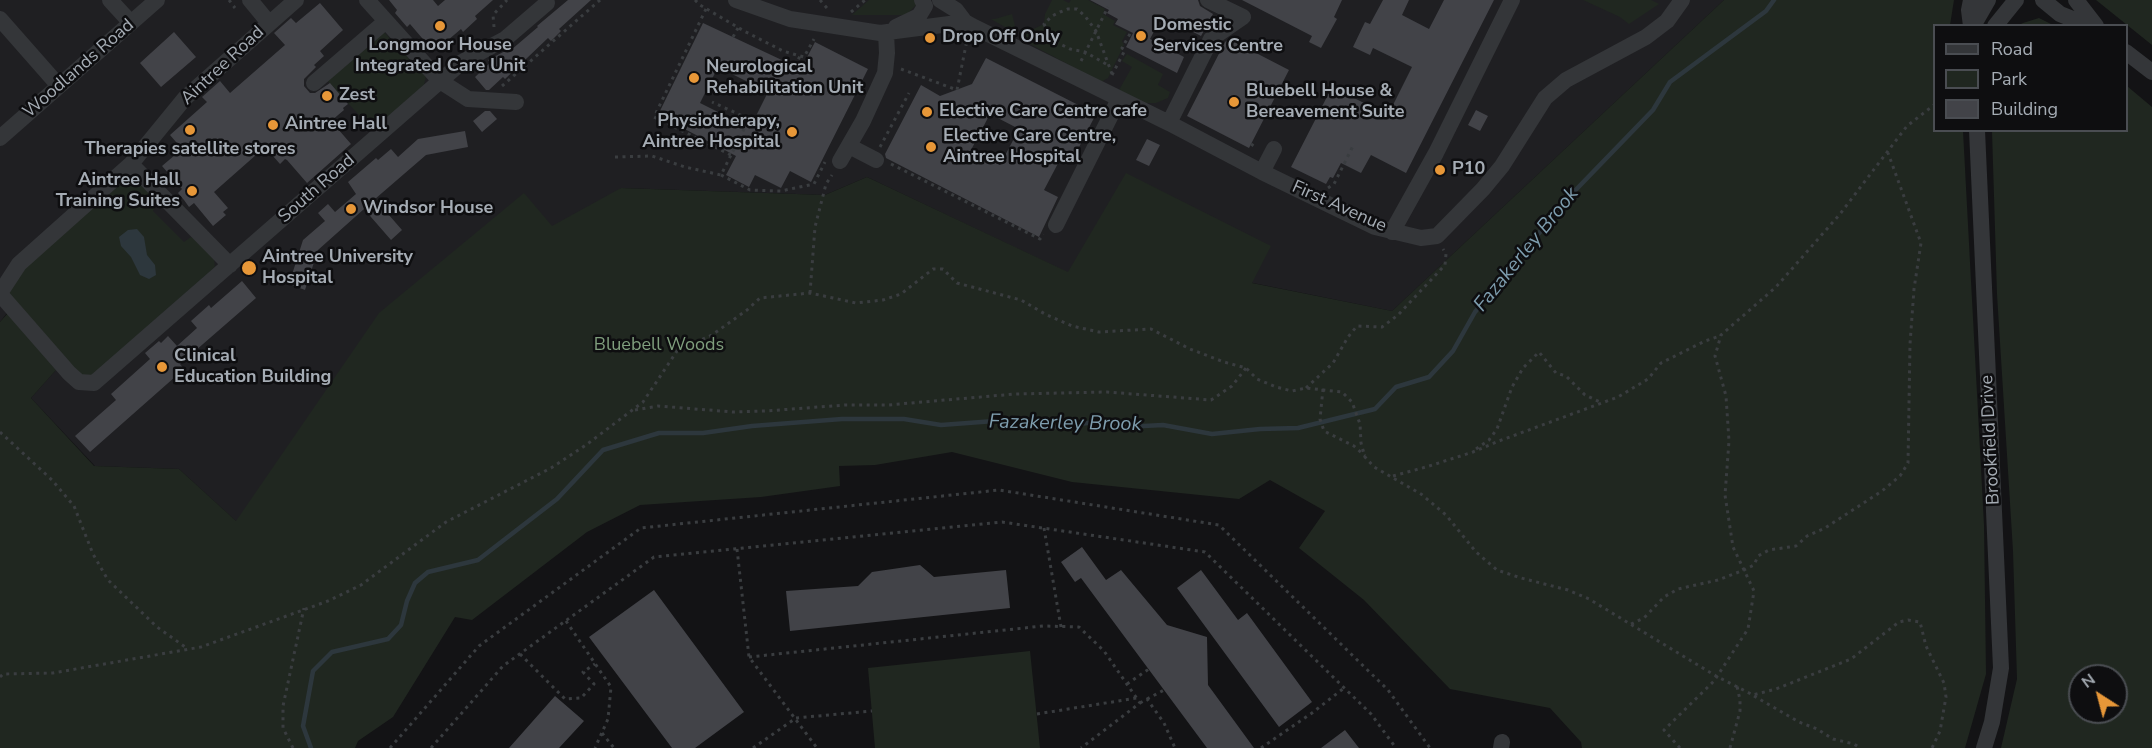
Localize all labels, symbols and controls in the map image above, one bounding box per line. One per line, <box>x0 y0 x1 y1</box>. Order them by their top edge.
street label: Woodlands Road <box>19 15 139 123</box>
place label: Domestic Services Centre <box>1153 15 1283 57</box>
marker: Longmoor House Integrated Care Unit <box>433 19 447 33</box>
street label: Aintree Road <box>177 22 269 110</box>
legend <box>1933 24 2128 132</box>
place label: Drop Off Only <box>942 27 1060 49</box>
marker: Domestic Services Centre <box>1134 29 1148 43</box>
marker: Drop Off Only <box>923 31 937 45</box>
place label: Longmoor House Integrated Care Unit <box>355 35 525 78</box>
text: Road <box>1991 37 2033 61</box>
place label: Neurological Rehabilitation Unit <box>706 57 863 100</box>
text: Park <box>1991 67 2027 91</box>
marker: Neurological Rehabilitation Unit <box>687 71 701 85</box>
place label: Bluebell House & Bereavement Suite <box>1246 81 1404 124</box>
place label: Zest <box>339 85 375 107</box>
marker: Zest <box>320 89 334 103</box>
marker: Bluebell House & Bereavement Suite <box>1227 95 1241 109</box>
text: Building <box>1991 97 2058 121</box>
place label: Elective Care Centre cafe <box>939 101 1147 123</box>
marker: Elective Care Centre cafe <box>920 105 934 119</box>
place label: Physiotherapy, Aintree Hospital <box>642 111 780 154</box>
place label: Aintree Hall <box>285 114 387 136</box>
marker: Aintree Hall <box>266 118 280 132</box>
marker: Therapies satellite stores <box>183 123 197 137</box>
marker: Physiotherapy, Aintree Hospital <box>785 125 799 139</box>
place label: Elective Care Centre, Aintree Hospital <box>943 126 1116 168</box>
place label: Therapies satellite stores <box>84 139 296 161</box>
marker: Elective Care Centre, Aintree Hospital <box>924 140 938 154</box>
street label: South Road <box>274 150 360 228</box>
place label: P10 <box>1452 159 1485 181</box>
marker: P10 <box>1433 163 1447 177</box>
place label: Aintree Hall Training Suites <box>56 170 180 213</box>
street label: First Avenue <box>1288 177 1390 237</box>
water label: Fazakerley Brook <box>1470 183 1584 317</box>
marker: Aintree Hall Training Suites <box>185 184 199 198</box>
place label: Windsor House <box>363 198 493 220</box>
marker: Windsor House <box>344 202 358 216</box>
place label: Aintree University Hospital <box>262 247 413 290</box>
marker: Aintree University Hospital <box>240 259 258 277</box>
park label: Bluebell Woods <box>594 335 724 357</box>
place label: Clinical Education Building <box>174 346 331 388</box>
marker: Clinical Education Building <box>155 360 169 374</box>
street label: Brookfield Drive <box>1977 374 2005 506</box>
water label: Fazakerley Brook <box>988 411 1142 437</box>
north arrow <box>2068 664 2128 724</box>
text: N <box>2077 669 2100 693</box>

